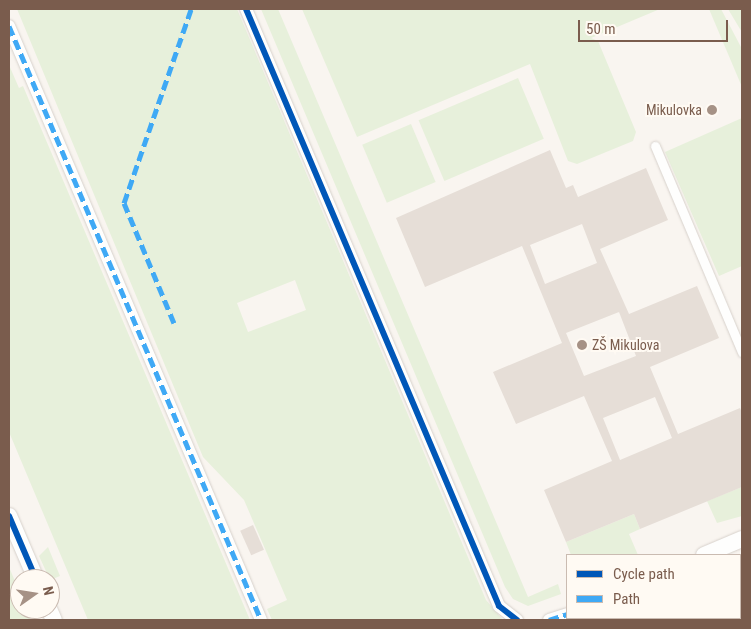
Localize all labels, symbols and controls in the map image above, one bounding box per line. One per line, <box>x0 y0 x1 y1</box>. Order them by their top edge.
scale bar <box>581 10 731 42</box>
text: 50 m <box>586 20 616 38</box>
place label: Mikulovka <box>646 102 702 118</box>
marker: Mikulovka <box>706 104 718 116</box>
place label: ZŠ Mikulova <box>592 337 659 353</box>
marker: ZŠ Mikulova <box>576 339 588 351</box>
legend <box>566 554 741 619</box>
text: Cycle path <box>613 565 675 583</box>
north arrow <box>10 569 60 619</box>
text: N <box>40 585 57 597</box>
text: Path <box>613 590 640 608</box>

